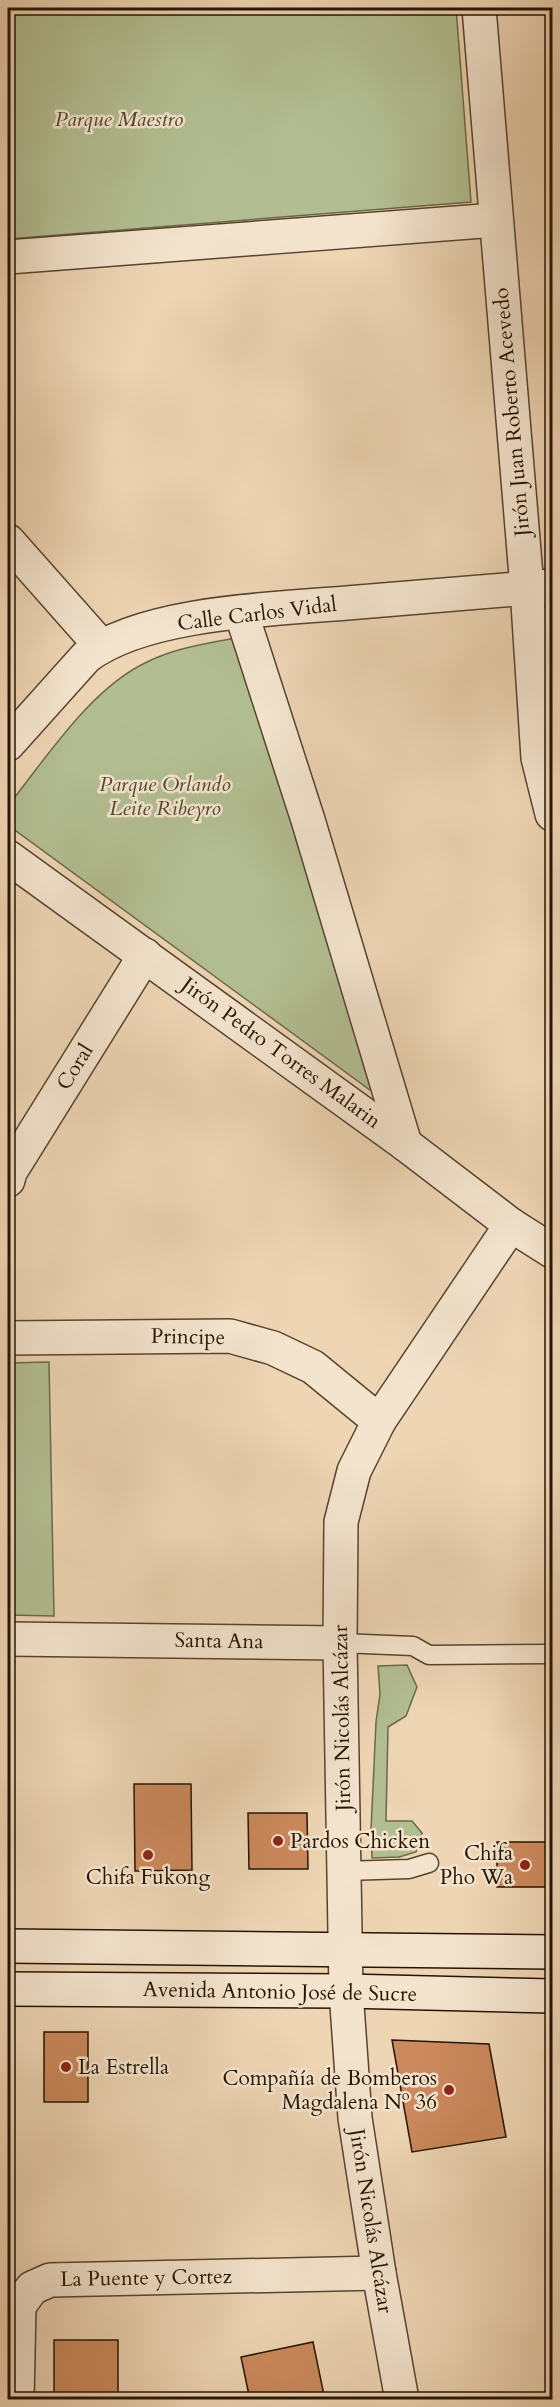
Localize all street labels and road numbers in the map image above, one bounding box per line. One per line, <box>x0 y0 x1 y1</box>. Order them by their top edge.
street label: Jirón Juan Roberto Acevedo <box>487 286 538 541</box>
street label: Calle Carlos Vidal <box>176 590 338 638</box>
street label: Jirón Pedro Torres Malarin <box>173 969 387 1135</box>
street label: Coral <box>50 1038 100 1096</box>
street label: Principe <box>151 1322 225 1352</box>
street label: Jirón Nicolás Alcázar <box>326 1624 358 1814</box>
street label: Santa Ana <box>174 1626 264 1656</box>
street label: Avenida Antonio José de Sucre <box>143 1975 417 2009</box>
street label: Jirón Nicolás Alcázar <box>342 2124 400 2316</box>
street label: La Puente y Cortez <box>60 2262 233 2294</box>

